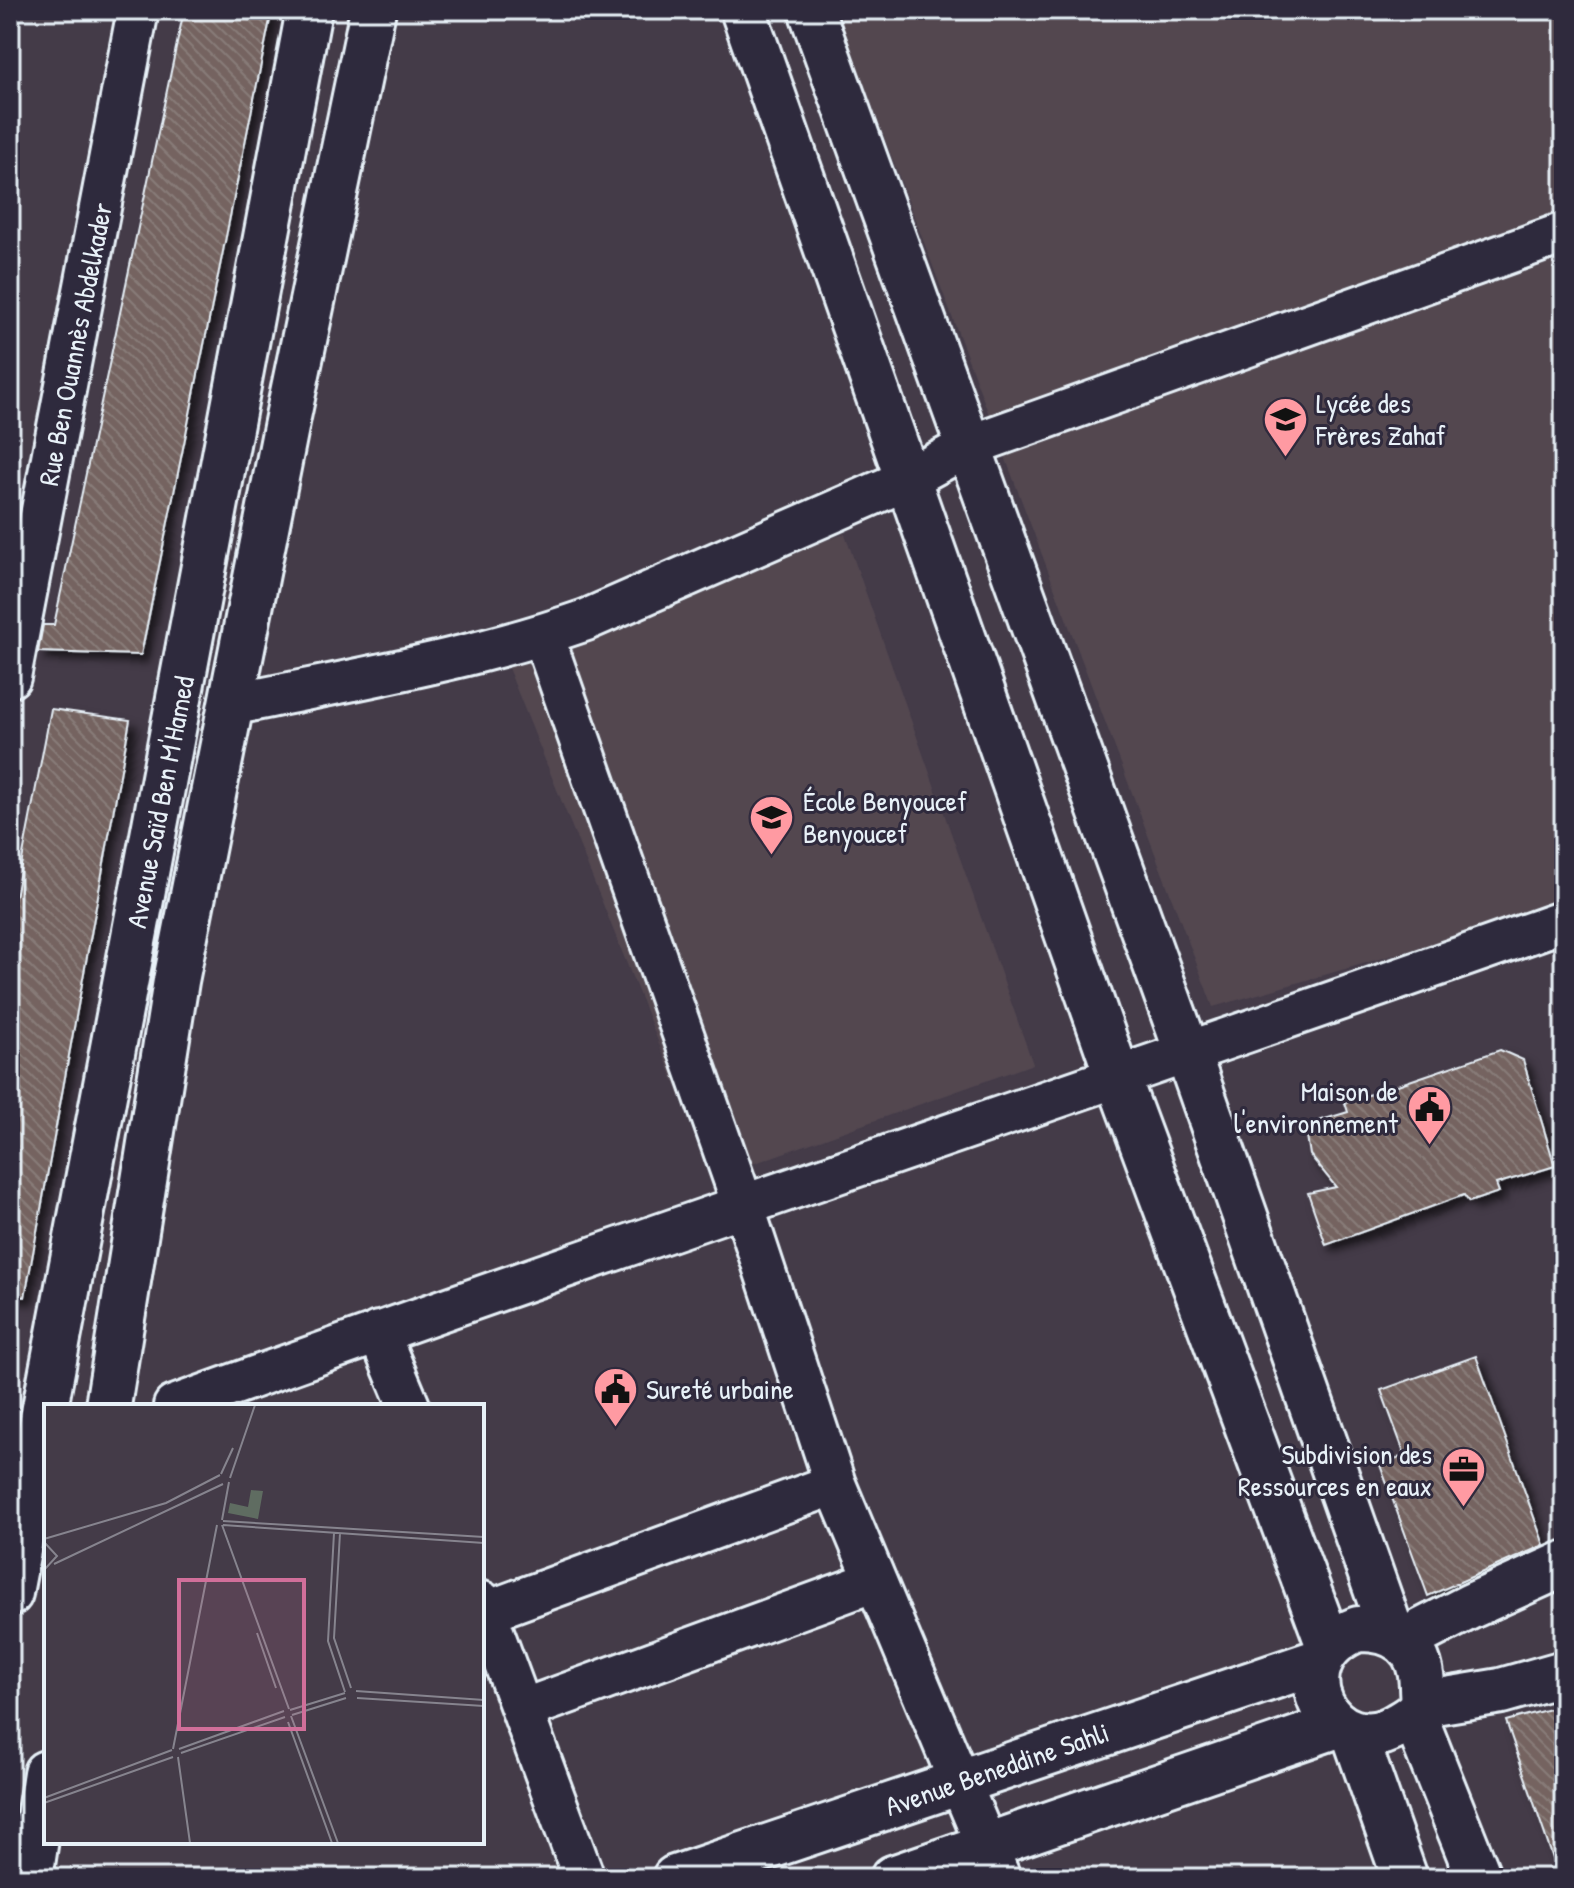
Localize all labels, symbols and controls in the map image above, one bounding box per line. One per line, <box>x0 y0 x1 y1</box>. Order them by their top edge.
street label: Rue Ben Ouannès Abdelkader <box>29 199 121 489</box>
place label: Lycée des Frères Zahaf <box>1315 384 1446 454</box>
school or university icon: Lycée des Frères Zahaf <box>1261 395 1309 458</box>
street label: Avenue Saïd Ben M'Hamed <box>117 673 203 931</box>
place label: École Benyoucef Benyoucef <box>803 782 967 852</box>
school or university icon: École Benyoucef Benyoucef <box>748 793 796 856</box>
place label: Maison de l'environnement <box>1234 1072 1398 1142</box>
public building icon: Maison de l'environnement <box>1405 1083 1453 1146</box>
public building icon: Sureté urbaine <box>591 1365 639 1428</box>
place label: Sureté urbaine <box>646 1370 794 1408</box>
inset map <box>44 1404 484 1844</box>
place label: Subdivision des Ressources en eaux <box>1238 1435 1432 1505</box>
office icon: Subdivision des Ressources en eaux <box>1439 1446 1487 1509</box>
street label: Avenue Beneddine Sahli <box>880 1713 1114 1825</box>

